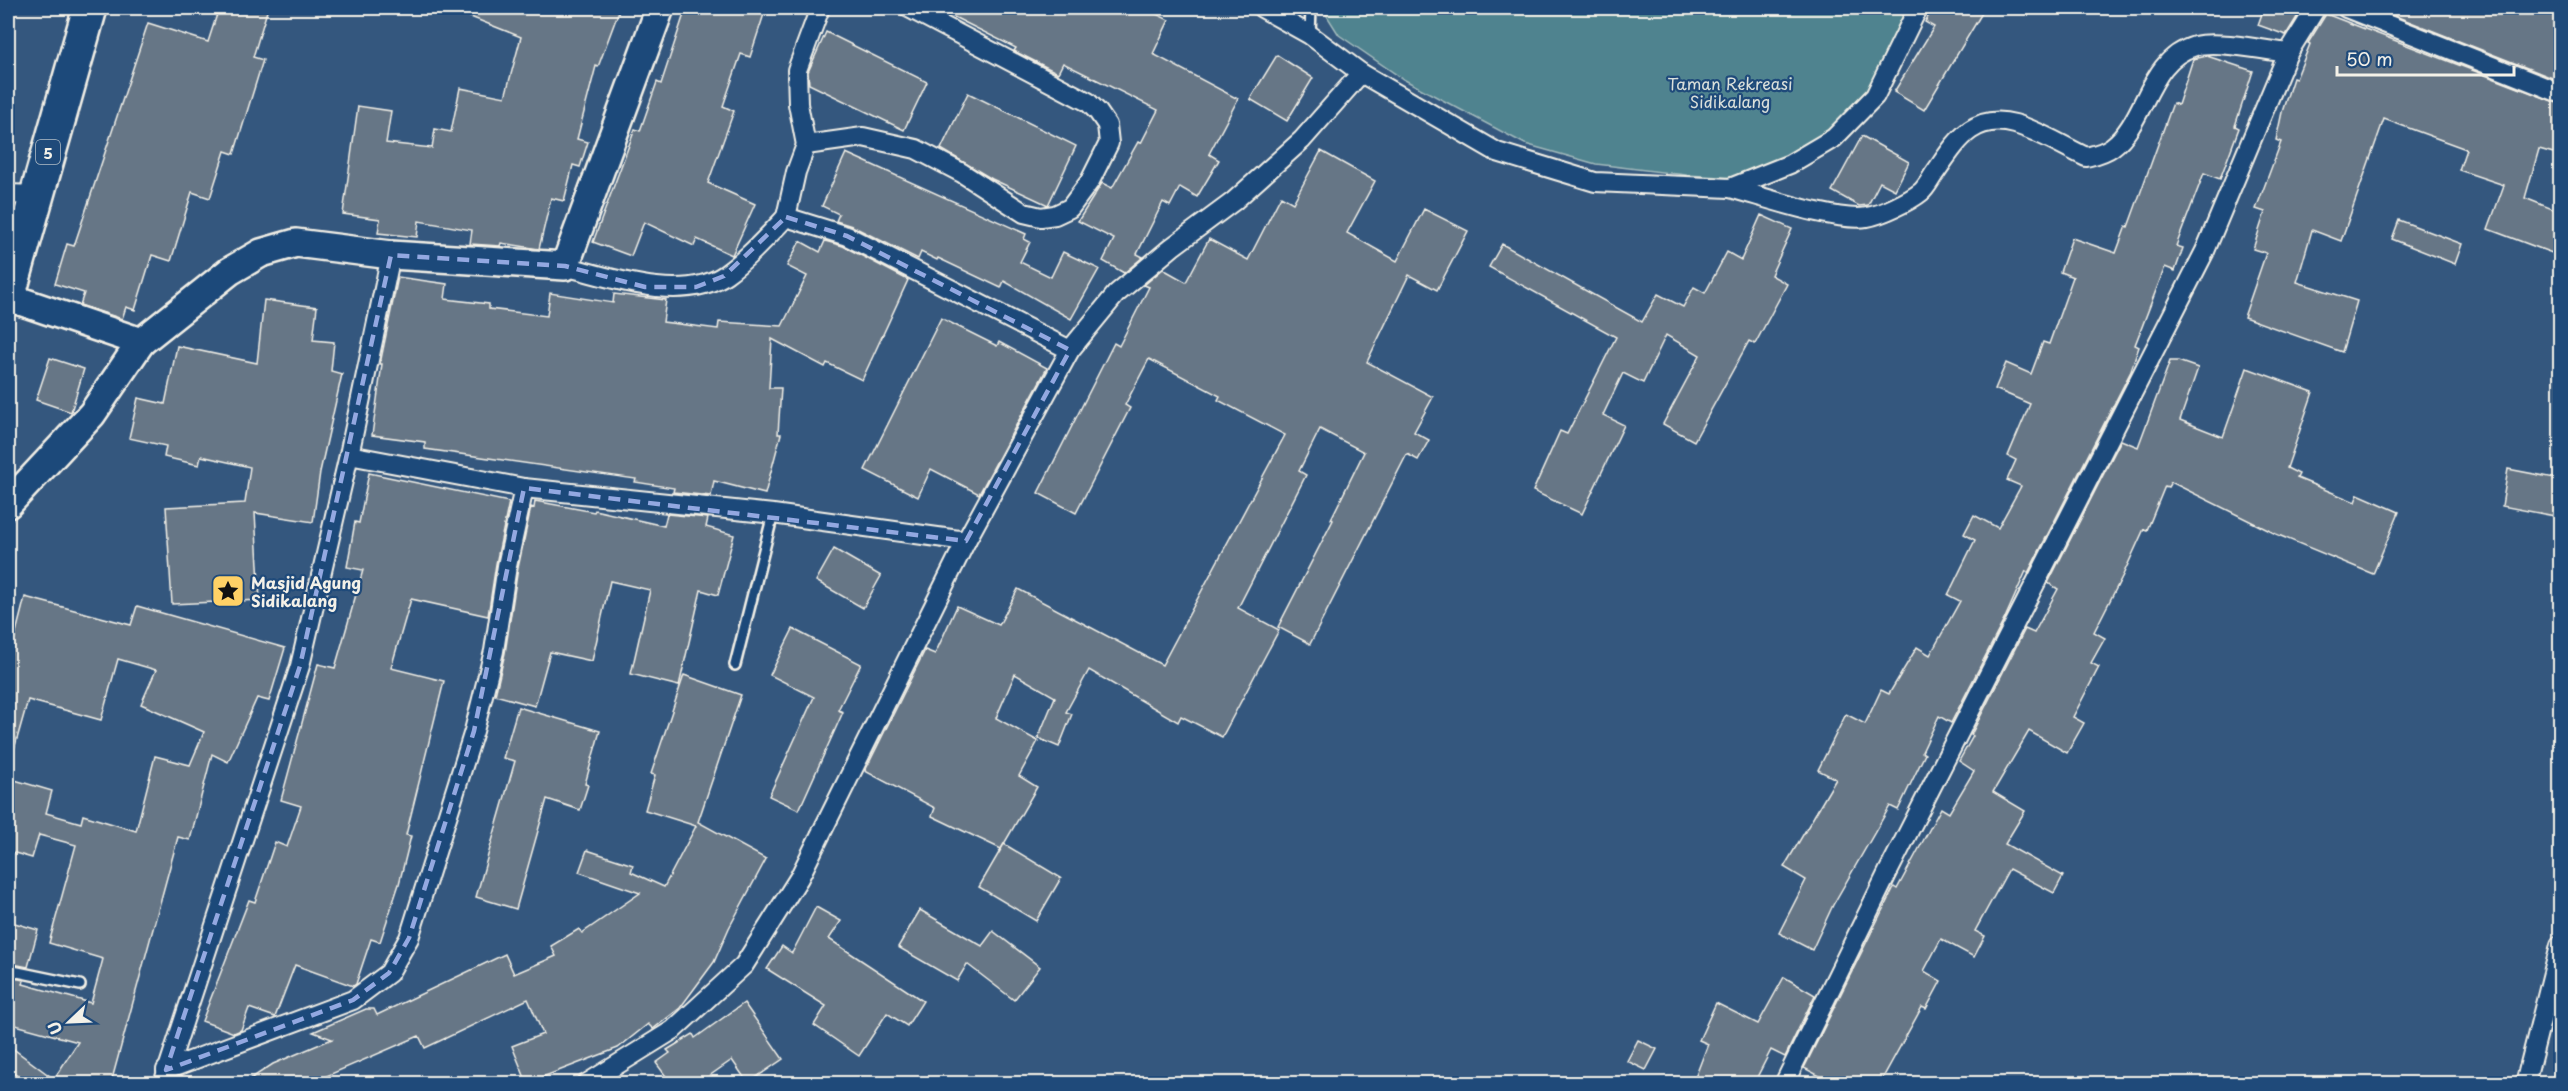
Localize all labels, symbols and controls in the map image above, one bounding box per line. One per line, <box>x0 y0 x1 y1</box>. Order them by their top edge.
scale bar <box>2337 39 2514 77</box>
text: 50 m <box>2346 45 2393 72</box>
park label: Taman Rekreasi Sidikalang <box>1667 71 1793 113</box>
road number: 5 <box>36 140 60 164</box>
place label: Masjid Agung Sidikalang <box>251 570 361 612</box>
place icon: Masjid Agung Sidikalang <box>210 573 246 609</box>
north arrow <box>39 992 99 1052</box>
text: U <box>41 1018 68 1039</box>

